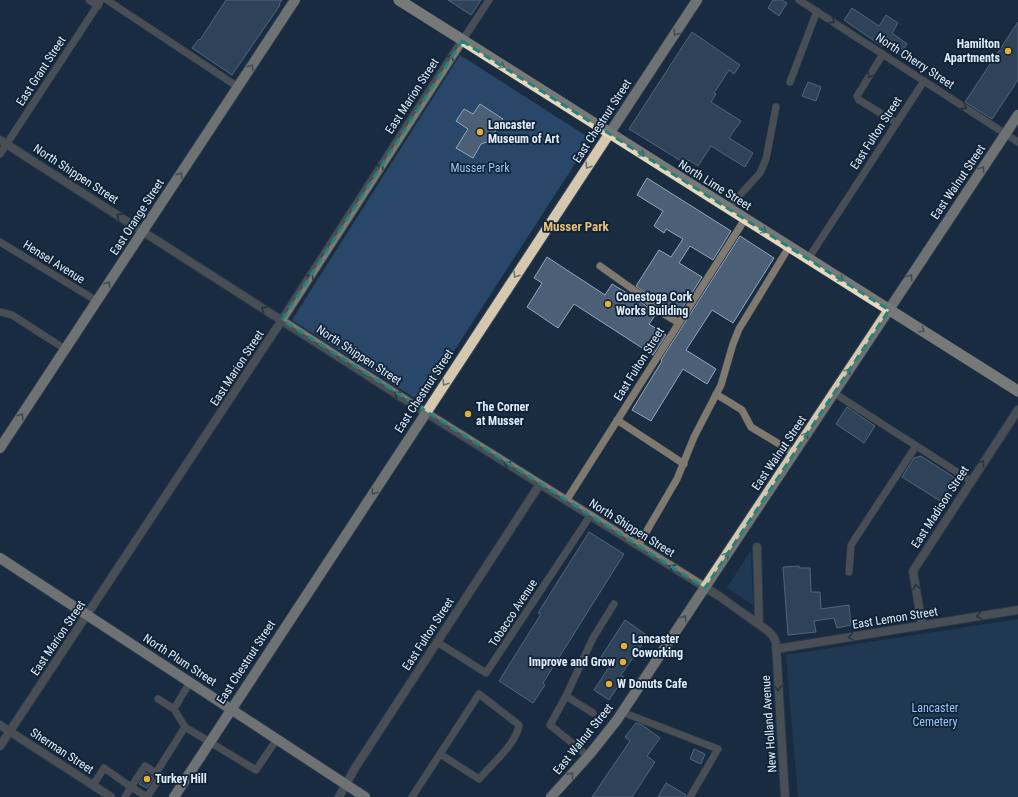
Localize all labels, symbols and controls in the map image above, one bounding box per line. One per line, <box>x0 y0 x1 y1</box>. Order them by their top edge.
one-way arrow <box>828 16 835 23</box>
one-way arrow <box>673 28 680 35</box>
street label: North Cherry Street <box>873 30 957 92</box>
street label: East Grant Street <box>13 33 69 108</box>
place label: Hamilton Apartments <box>944 37 1001 65</box>
marker: Hamilton Apartments <box>1003 46 1013 56</box>
one-way arrow <box>447 54 454 61</box>
street label: East Marion Street <box>382 55 442 136</box>
one-way arrow <box>498 62 505 69</box>
one-way arrow <box>246 64 253 71</box>
one-way arrow <box>867 71 875 78</box>
street label: East Chestnut Street <box>570 76 634 165</box>
street label: East Fulton Street <box>847 94 905 172</box>
one-way arrow <box>960 102 967 110</box>
place label: Lancaster Museum of Art <box>488 118 560 146</box>
marker: Lancaster Museum of Art <box>475 127 485 137</box>
street label: North Shippen Street <box>31 141 121 207</box>
street label: East Walnut Street <box>928 142 988 222</box>
one-way arrow <box>638 150 645 157</box>
street label: North Lime Street <box>676 157 754 213</box>
park label: Musser Park <box>450 161 510 175</box>
one-way arrow <box>585 162 593 169</box>
one-way arrow <box>376 164 383 171</box>
one-way arrow <box>977 166 985 173</box>
one-way arrow <box>175 172 183 179</box>
street label: East Orange Street <box>107 176 167 258</box>
one-way arrow <box>116 213 123 221</box>
district label: Musser Park <box>543 219 610 234</box>
one-way arrow <box>760 227 767 234</box>
street label: Hensel Avenue <box>21 238 88 287</box>
one-way arrow <box>514 271 521 278</box>
one-way arrow <box>306 273 314 280</box>
one-way arrow <box>836 275 843 282</box>
one-way arrow <box>905 275 912 282</box>
one-way arrow <box>103 281 111 288</box>
place label: Conestoga Cork Works Building <box>616 290 693 318</box>
marker: Conestoga Cork Works Building <box>603 299 613 309</box>
one-way arrow <box>261 306 268 314</box>
street label: North Shippen Street <box>314 322 404 388</box>
street label: East Fulton Street <box>611 324 667 403</box>
one-way arrow <box>918 326 925 333</box>
street label: East Marion Street <box>207 327 267 408</box>
street label: East Chestnut Street <box>392 346 456 435</box>
one-way arrow <box>843 368 851 375</box>
one-way arrow <box>443 379 450 386</box>
one-way arrow <box>394 391 401 399</box>
place label: The Corner at Musser <box>476 400 529 428</box>
marker: The Corner at Musser <box>463 409 473 419</box>
one-way arrow <box>17 413 24 420</box>
street label: East Walnut Street <box>749 413 809 493</box>
one-way arrow <box>801 432 809 439</box>
one-way arrow <box>504 461 511 468</box>
one-way arrow <box>978 461 985 468</box>
street label: East Madison Street <box>908 463 972 551</box>
one-way arrow <box>371 488 378 495</box>
street label: North Shippen Street <box>587 496 678 560</box>
one-way arrow <box>721 552 729 559</box>
one-way arrow <box>669 565 676 572</box>
street label: Tobacco Avenue <box>486 576 540 649</box>
one-way arrow <box>912 584 921 590</box>
street label: East Fulton Street <box>399 595 457 673</box>
street label: East Marion Street <box>28 597 88 678</box>
street label: East Lemon Street <box>851 604 939 632</box>
one-way arrow <box>976 611 983 620</box>
one-way arrow <box>680 616 687 623</box>
street label: East Chestnut Street <box>214 617 278 706</box>
street label: North Plum Street <box>141 631 220 689</box>
place label: Lancaster Coworking <box>632 632 683 660</box>
one-way arrow <box>848 632 854 641</box>
marker: Lancaster Coworking <box>619 641 629 651</box>
place label: Improve and Grow <box>529 655 615 669</box>
marker: Improve and Grow <box>618 657 628 667</box>
street label: New Holland Avenue <box>759 675 779 773</box>
place label: W Donuts Cafe <box>617 677 687 691</box>
marker: W Donuts Cafe <box>604 679 614 689</box>
one-way arrow <box>774 685 783 691</box>
street label: East Walnut Street <box>550 700 616 777</box>
park label: Lancaster Cemetery <box>912 701 959 729</box>
street label: Sherman Street <box>28 725 97 777</box>
place label: Turkey Hill <box>155 772 207 786</box>
one-way arrow <box>566 773 573 780</box>
marker: Turkey Hill <box>142 774 152 784</box>

